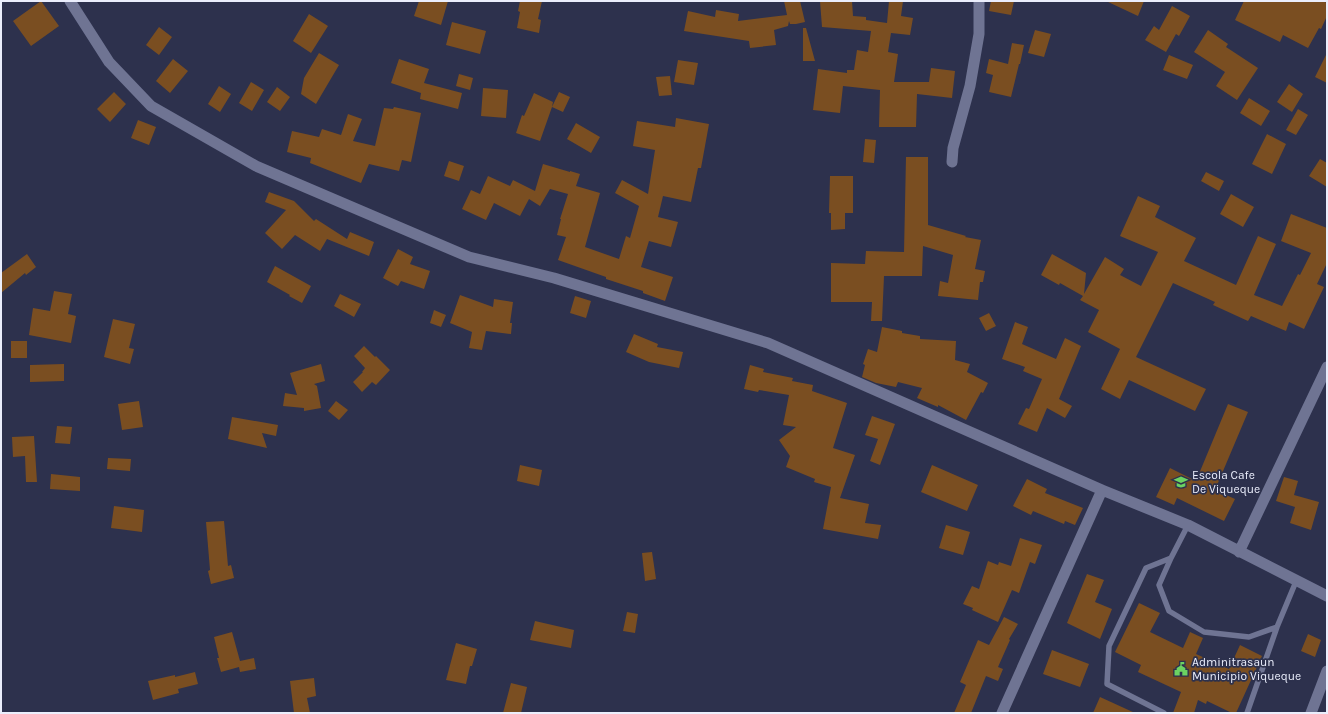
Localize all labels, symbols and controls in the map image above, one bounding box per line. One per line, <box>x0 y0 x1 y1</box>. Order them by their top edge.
place label: Escola Cafe De Viqueque <box>1192 468 1260 496</box>
school or university icon: Escola Cafe De Viqueque <box>1173 474 1189 490</box>
place label: Adminitrasaun Municipio Viqueque <box>1192 655 1301 683</box>
public building icon: Adminitrasaun Municipio Viqueque <box>1173 661 1189 677</box>

